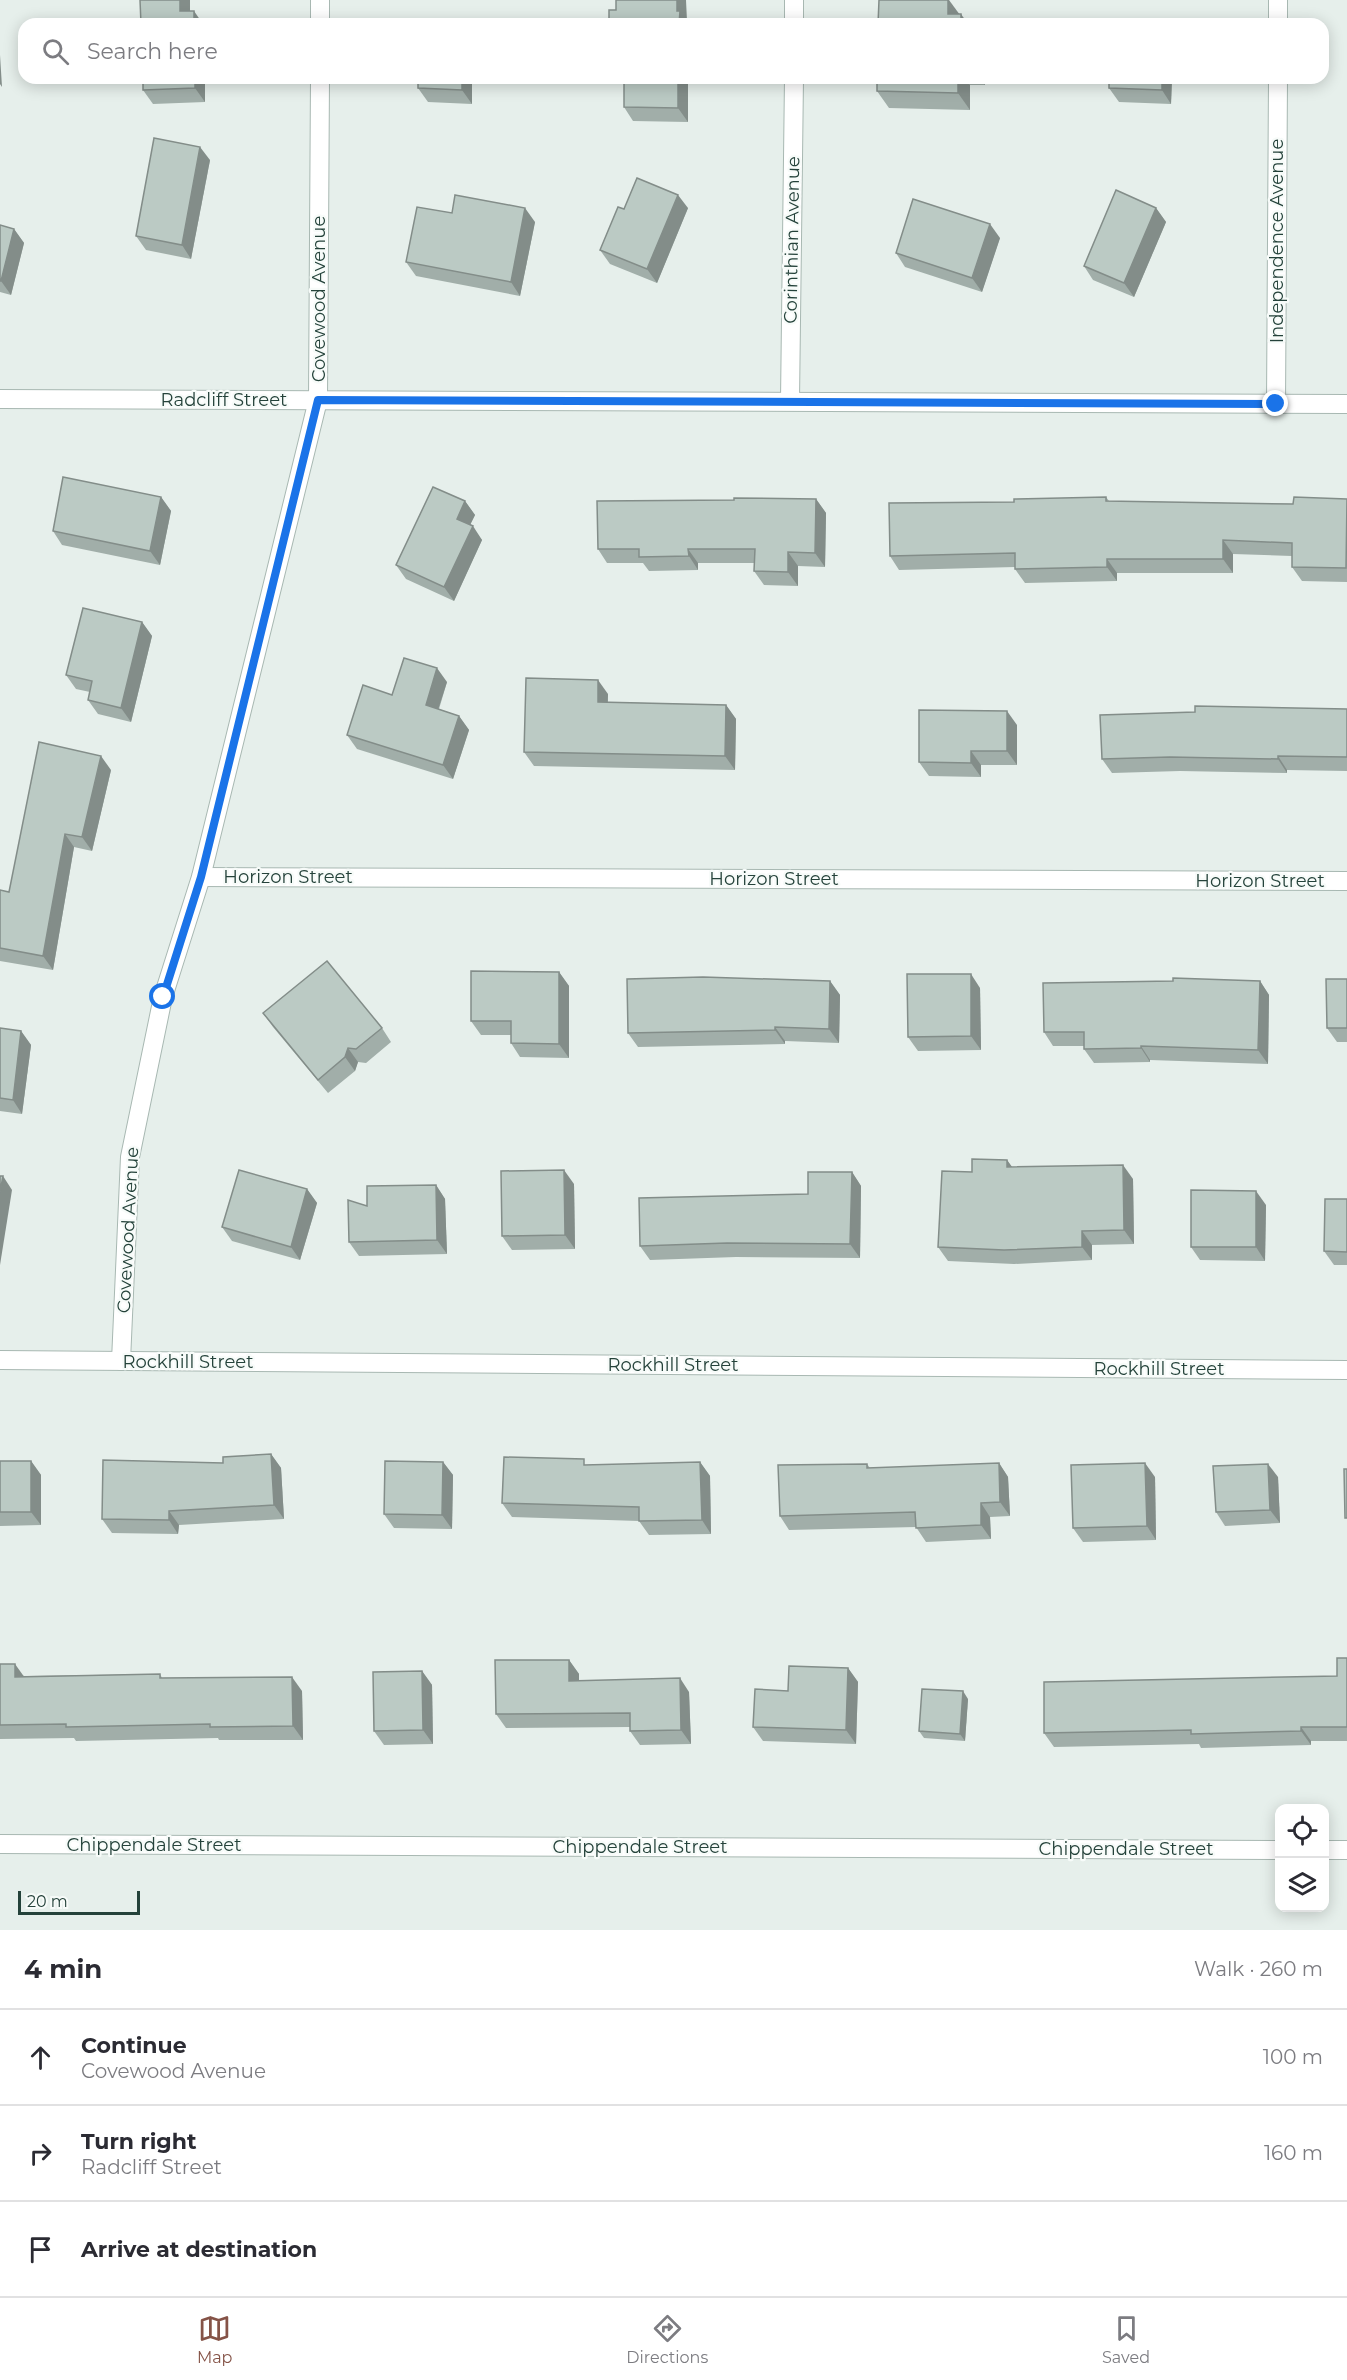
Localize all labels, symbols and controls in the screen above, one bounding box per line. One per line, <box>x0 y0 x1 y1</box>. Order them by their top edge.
search box <box>18 18 1329 84</box>
icon: search <box>39 35 72 68</box>
text: Search here <box>87 38 218 65</box>
street label: Independence Avenue <box>1266 139 1288 343</box>
street label: Corinthian Avenue <box>780 156 804 324</box>
street label: Covewood Avenue <box>308 216 330 382</box>
street label: Radcliff Street <box>161 389 287 411</box>
route end <box>1262 390 1288 416</box>
street label: Horizon Street <box>223 866 353 888</box>
street label: Horizon Street <box>709 868 839 890</box>
street label: Horizon Street <box>1195 870 1325 892</box>
route start <box>149 983 175 1009</box>
street label: Covewood Avenue <box>113 1146 143 1314</box>
street label: Rockhill Street <box>123 1351 253 1373</box>
street label: Rockhill Street <box>608 1354 738 1376</box>
street label: Rockhill Street <box>1094 1358 1224 1380</box>
map controls <box>1275 1804 1329 1912</box>
button: locate <box>1275 1804 1329 1858</box>
street label: Chippendale Street <box>67 1834 241 1856</box>
street label: Chippendale Street <box>553 1836 727 1858</box>
street label: Chippendale Street <box>1039 1838 1213 1860</box>
button: layers <box>1275 1858 1329 1912</box>
scale bar <box>18 1888 140 1916</box>
text: 20 m <box>27 1892 68 1911</box>
text: 4 min <box>24 1953 102 1985</box>
text: Walk · 260 m <box>1194 1957 1323 1981</box>
text: Continue <box>81 2032 187 2059</box>
icon: ahead <box>24 2041 57 2074</box>
text: 100 m <box>1263 2045 1323 2069</box>
text: Covewood Avenue <box>81 2059 266 2083</box>
text: Turn right <box>81 2128 196 2155</box>
icon: right <box>24 2137 57 2170</box>
text: 160 m <box>1264 2141 1323 2165</box>
text: Radcliff Street <box>81 2155 222 2179</box>
icon: arrive <box>24 2233 57 2266</box>
text: Arrive at destination <box>81 2236 317 2263</box>
tab: Map <box>197 2312 232 2367</box>
tab: Directions <box>626 2312 708 2367</box>
tab: Saved <box>1102 2312 1150 2367</box>

